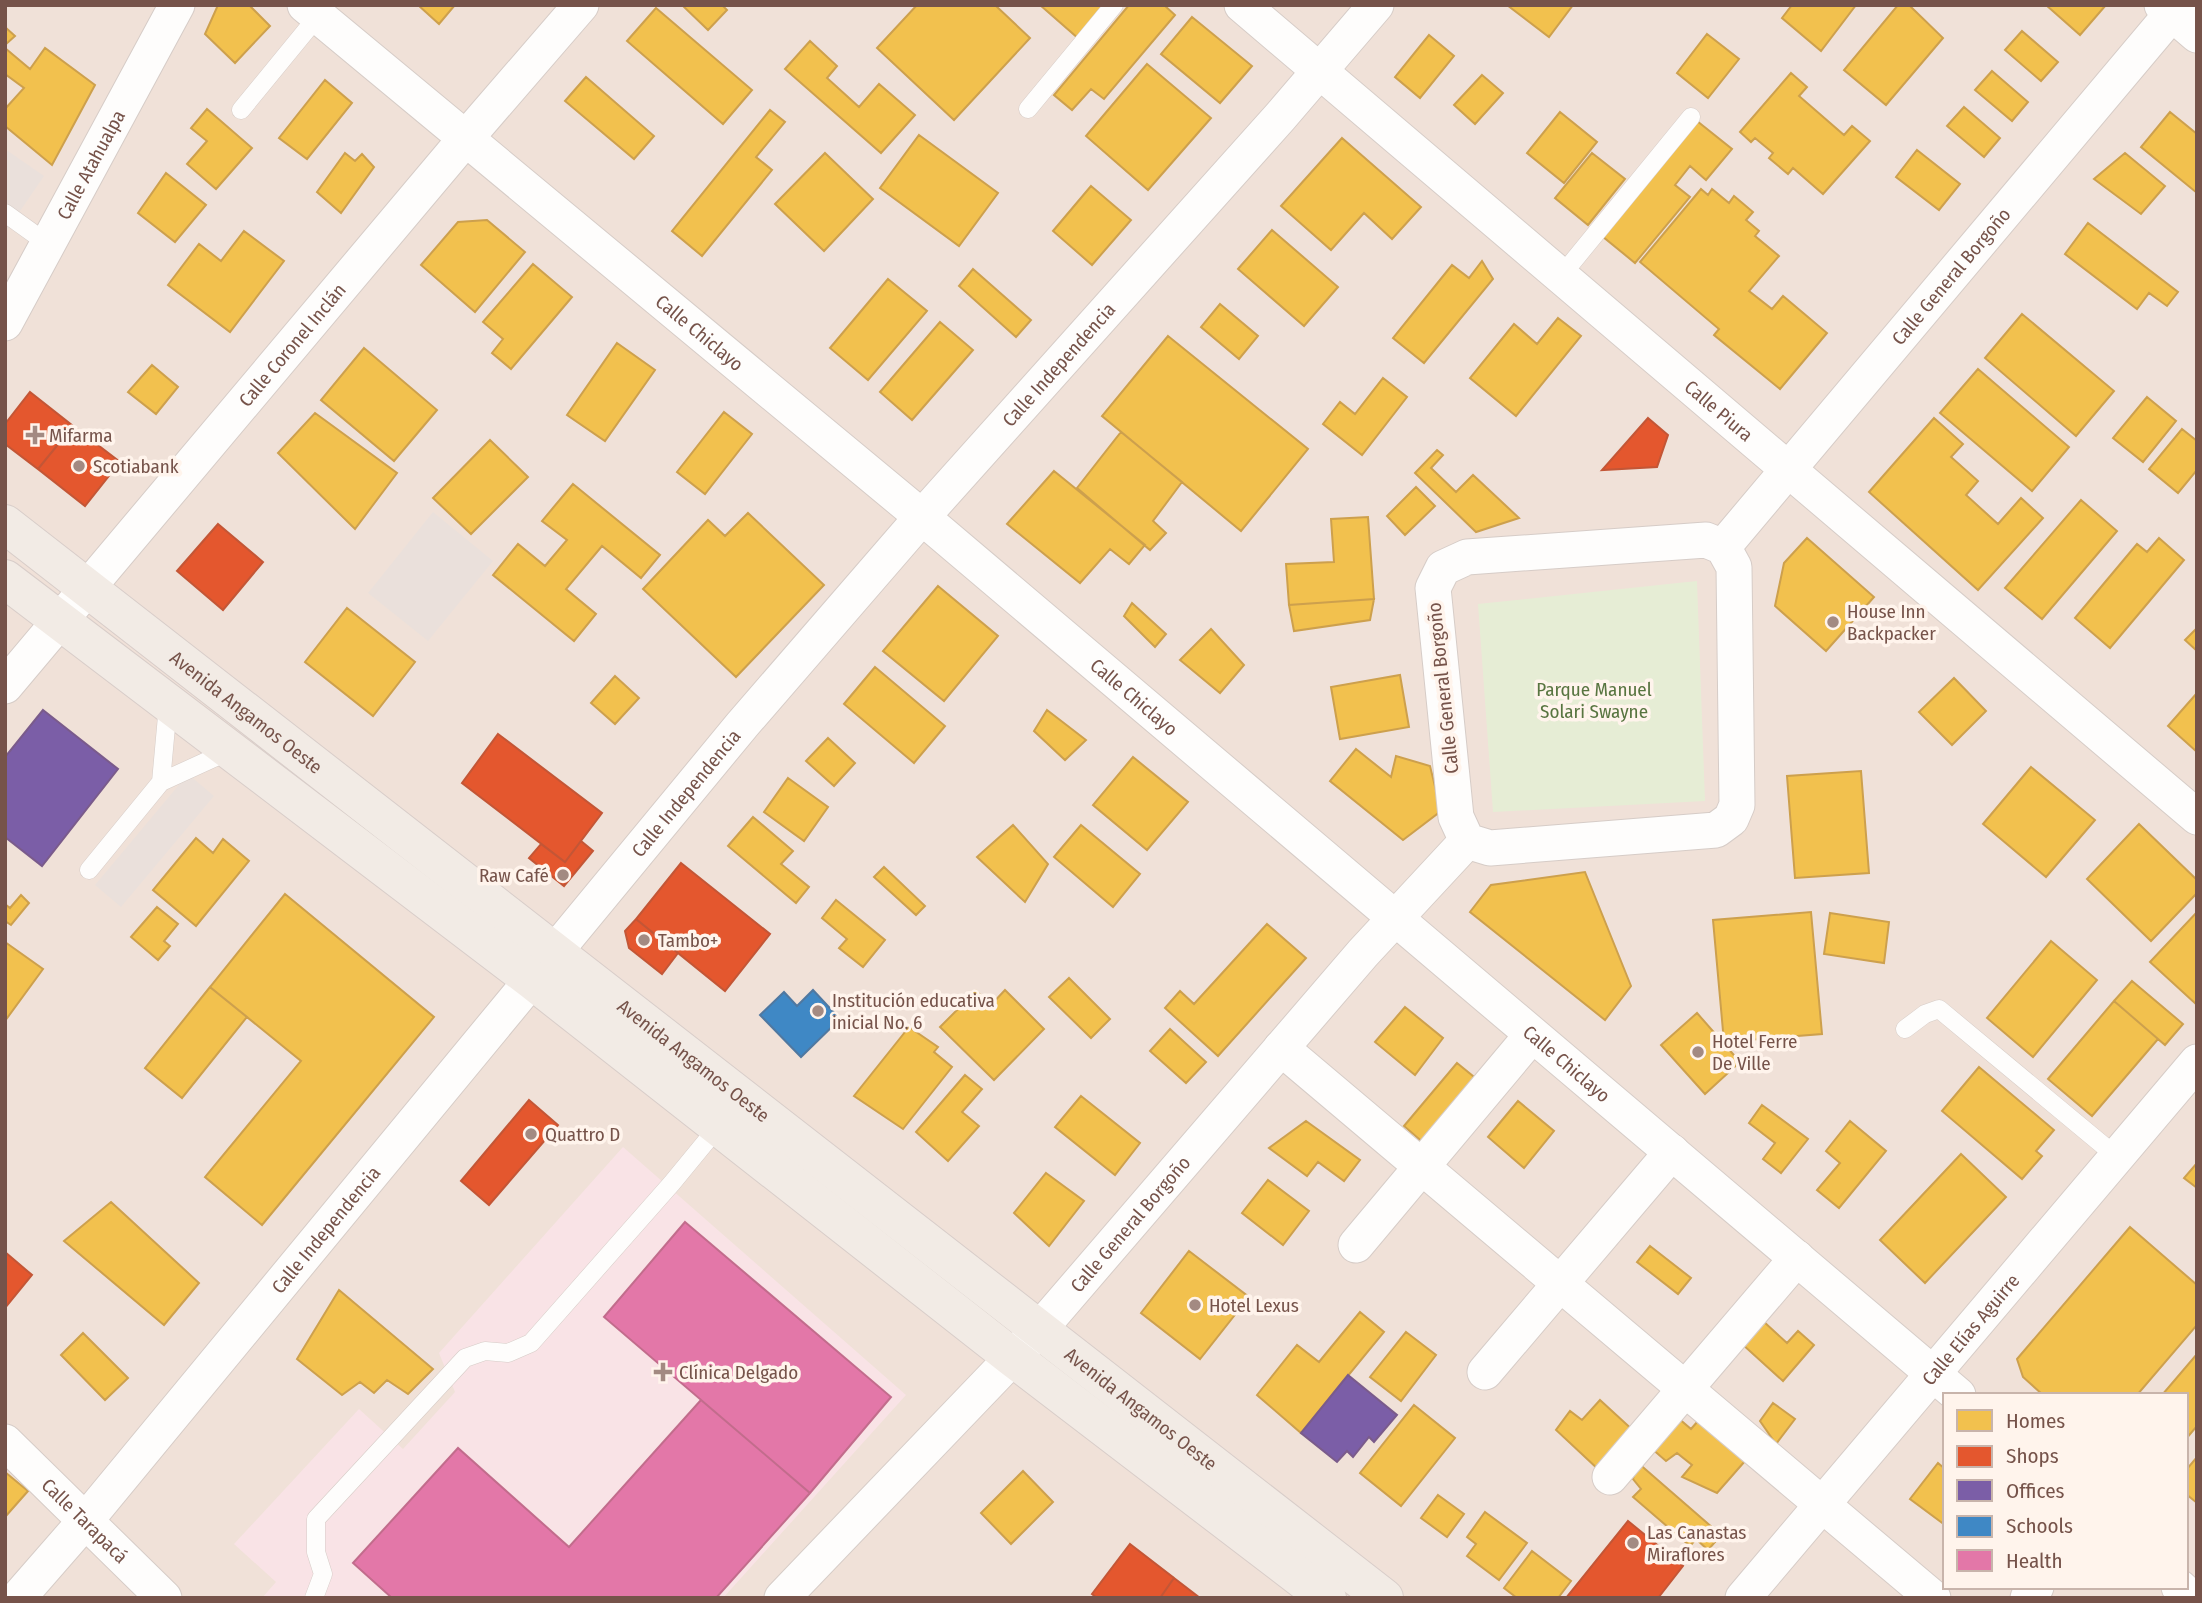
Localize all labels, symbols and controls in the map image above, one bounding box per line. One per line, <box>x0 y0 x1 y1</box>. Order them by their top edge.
street label: Calle Atahualpa <box>52 106 130 223</box>
street label: Calle General Borgoño <box>1887 203 2015 349</box>
street label: Calle Coronel Inclán <box>234 278 351 411</box>
street label: Calle Chiclayo <box>651 290 748 376</box>
street label: Calle Independencia <box>997 298 1120 431</box>
street label: Calle Piura <box>1680 375 1758 446</box>
place label: Mifarma <box>49 424 113 447</box>
marker: Mifarma <box>27 427 43 443</box>
place label: Scotiabank <box>93 455 179 478</box>
marker: Scotiabank <box>71 458 87 474</box>
place label: House Inn Backpacker <box>1847 600 1936 645</box>
street label: Calle General Borgoño <box>1423 601 1463 775</box>
marker: House Inn Backpacker <box>1825 614 1841 630</box>
street label: Avenida Angamos Oeste <box>166 646 327 778</box>
street label: Calle Chiclayo <box>1086 653 1183 740</box>
park label: Parque Manuel Solari Swayne <box>1536 678 1652 723</box>
street label: Calle Independencia <box>627 725 745 861</box>
place label: Raw Café <box>479 864 549 887</box>
marker: Raw Café <box>555 867 571 883</box>
place label: Tambo+ <box>658 929 719 952</box>
marker: Tambo+ <box>636 932 652 948</box>
place label: Institución educativa inicial No. 6 <box>832 989 995 1034</box>
street label: Avenida Angamos Oeste <box>613 994 774 1127</box>
marker: Institución educativa inicial No. 6 <box>810 1003 826 1019</box>
street label: Calle Chiclayo <box>1518 1020 1615 1107</box>
place label: Hotel Ferre De Ville <box>1712 1030 1797 1075</box>
marker: Hotel Ferre De Ville <box>1690 1044 1706 1060</box>
place label: Quattro D <box>545 1123 620 1146</box>
marker: Quattro D <box>523 1126 539 1142</box>
street label: Calle General Borgoño <box>1065 1151 1195 1297</box>
street label: Calle Independencia <box>266 1161 385 1298</box>
street label: Calle Elías Aguirre <box>1917 1269 2024 1390</box>
place label: Hotel Lexus <box>1209 1294 1299 1317</box>
marker: Hotel Lexus <box>1187 1297 1203 1313</box>
street label: Avenida Angamos Oeste <box>1060 1342 1222 1475</box>
place label: Clínica Delgado <box>679 1361 798 1384</box>
marker: Clínica Delgado <box>653 1362 673 1382</box>
legend <box>1943 1393 2188 1589</box>
text: Homes <box>2006 1408 2065 1434</box>
text: Shops <box>2006 1443 2059 1469</box>
street label: Calle Tarapacá <box>37 1473 133 1568</box>
text: Offices <box>2006 1478 2065 1504</box>
text: Schools <box>2006 1513 2073 1539</box>
place label: Las Canastas Miraflores <box>1647 1521 1746 1566</box>
marker: Las Canastas Miraflores <box>1625 1535 1641 1551</box>
text: Health <box>2006 1548 2062 1574</box>

